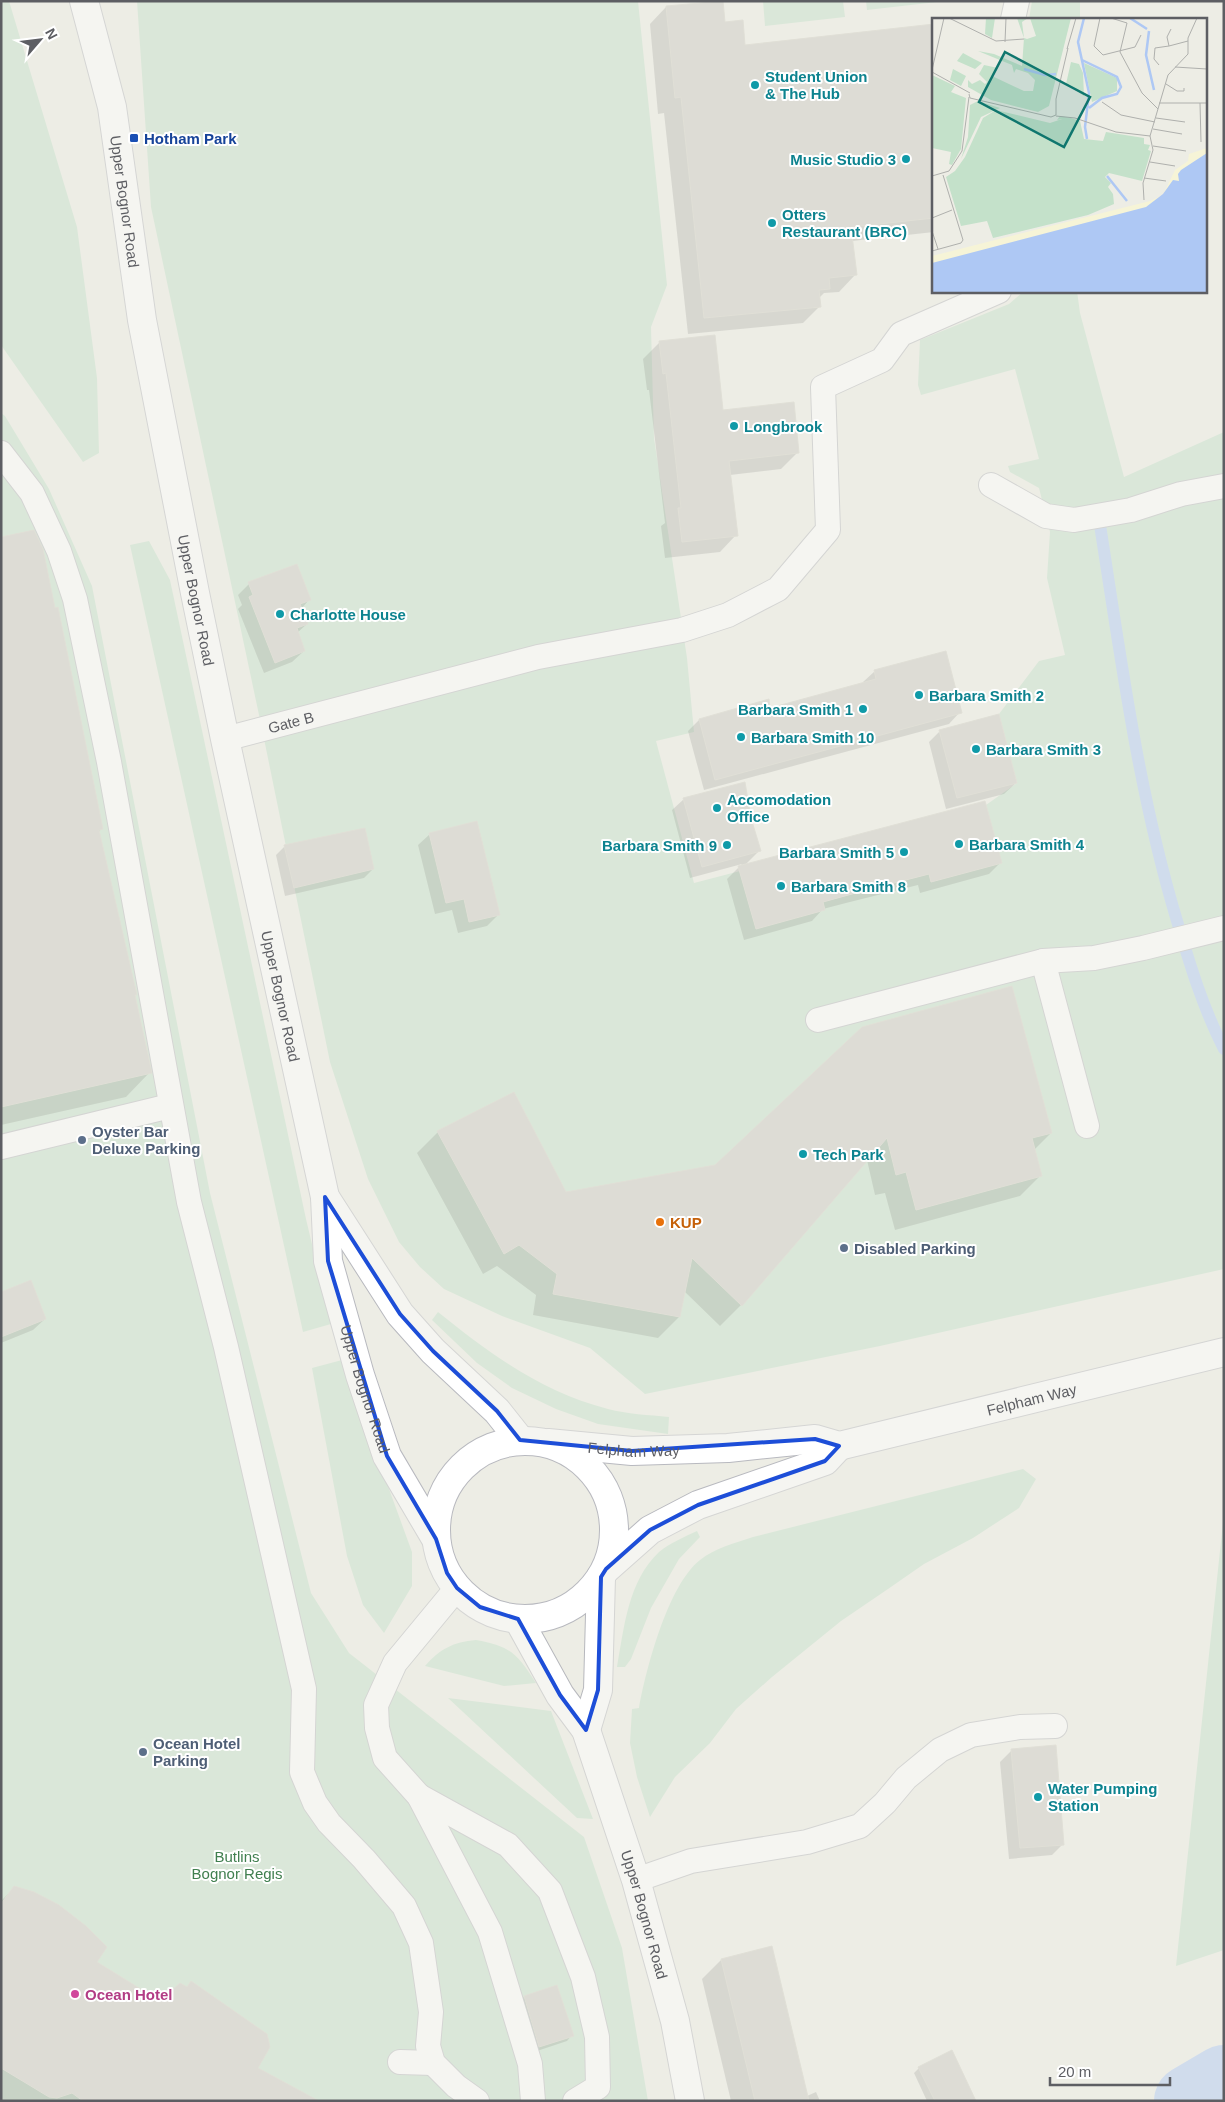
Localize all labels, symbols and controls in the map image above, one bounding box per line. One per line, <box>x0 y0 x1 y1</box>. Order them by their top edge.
north arrow <box>15 15 65 65</box>
inset map <box>932 18 1208 292</box>
text: N <box>42 26 61 42</box>
place label: Student Union & The Hub <box>765 68 867 102</box>
marker: Student Union & The Hub <box>749 79 761 91</box>
place label: Hotham Park <box>144 130 237 147</box>
marker: Hotham Park <box>128 132 140 144</box>
street label: Upper Bognor Road <box>108 134 143 269</box>
place label: Music Studio 3 <box>790 151 896 168</box>
marker: Music Studio 3 <box>900 153 912 165</box>
place label: Otters Restaurant (BRC) <box>782 206 907 240</box>
marker: Otters Restaurant (BRC) <box>766 217 778 229</box>
place label: Longbrook <box>744 418 823 435</box>
marker: Longbrook <box>728 420 740 432</box>
street label: Upper Bognor Road <box>175 533 218 667</box>
place label: Charlotte House <box>290 606 406 623</box>
marker: Charlotte House <box>274 608 286 620</box>
place label: Barbara Smith 2 <box>929 687 1044 704</box>
marker: Barbara Smith 2 <box>913 689 925 701</box>
place label: Barbara Smith 1 <box>738 701 853 718</box>
marker: Barbara Smith 1 <box>857 703 869 715</box>
street label: Gate B <box>266 708 316 736</box>
place label: Barbara Smith 10 <box>751 729 874 746</box>
marker: Barbara Smith 10 <box>735 731 747 743</box>
place label: Barbara Smith 3 <box>986 741 1101 758</box>
marker: Barbara Smith 3 <box>970 743 982 755</box>
place label: Accomodation Office <box>727 791 831 825</box>
marker: Accomodation Office <box>711 802 723 814</box>
place label: Barbara Smith 4 <box>969 836 1085 853</box>
place label: Barbara Smith 9 <box>602 837 717 854</box>
marker: Barbara Smith 4 <box>953 838 965 850</box>
marker: Barbara Smith 9 <box>721 839 733 851</box>
place label: Barbara Smith 5 <box>779 844 894 861</box>
marker: Barbara Smith 5 <box>898 846 910 858</box>
place label: Barbara Smith 8 <box>791 878 906 895</box>
marker: Barbara Smith 8 <box>775 880 787 892</box>
street label: Upper Bognor Road <box>259 929 304 1063</box>
place label: Oyster Bar Deluxe Parking <box>92 1123 200 1157</box>
marker: Oyster Bar Deluxe Parking <box>76 1134 88 1146</box>
place label: Tech Park <box>813 1146 884 1163</box>
marker: Tech Park <box>797 1148 809 1160</box>
place label: KUP <box>670 1214 702 1231</box>
marker: KUP <box>654 1216 666 1228</box>
place label: Disabled Parking <box>854 1240 976 1257</box>
marker: Disabled Parking <box>838 1242 850 1254</box>
street label: Upper Bognor Road <box>338 1323 394 1455</box>
street label: Felpham Way <box>985 1380 1079 1418</box>
street label: Felpham Way <box>587 1438 680 1460</box>
place label: Ocean Hotel Parking <box>153 1735 241 1769</box>
marker: Ocean Hotel Parking <box>137 1746 149 1758</box>
place label: Water Pumping Station <box>1048 1780 1157 1814</box>
marker: Water Pumping Station <box>1032 1791 1044 1803</box>
park label: Butlins Bognor Regis <box>192 1848 282 1882</box>
street label: Upper Bognor Road <box>618 1848 671 1981</box>
place label: Ocean Hotel <box>85 1986 173 2003</box>
marker: Ocean Hotel <box>69 1988 81 2000</box>
scale bar <box>1050 2054 1170 2086</box>
text: 20 m <box>1058 2063 1091 2080</box>

